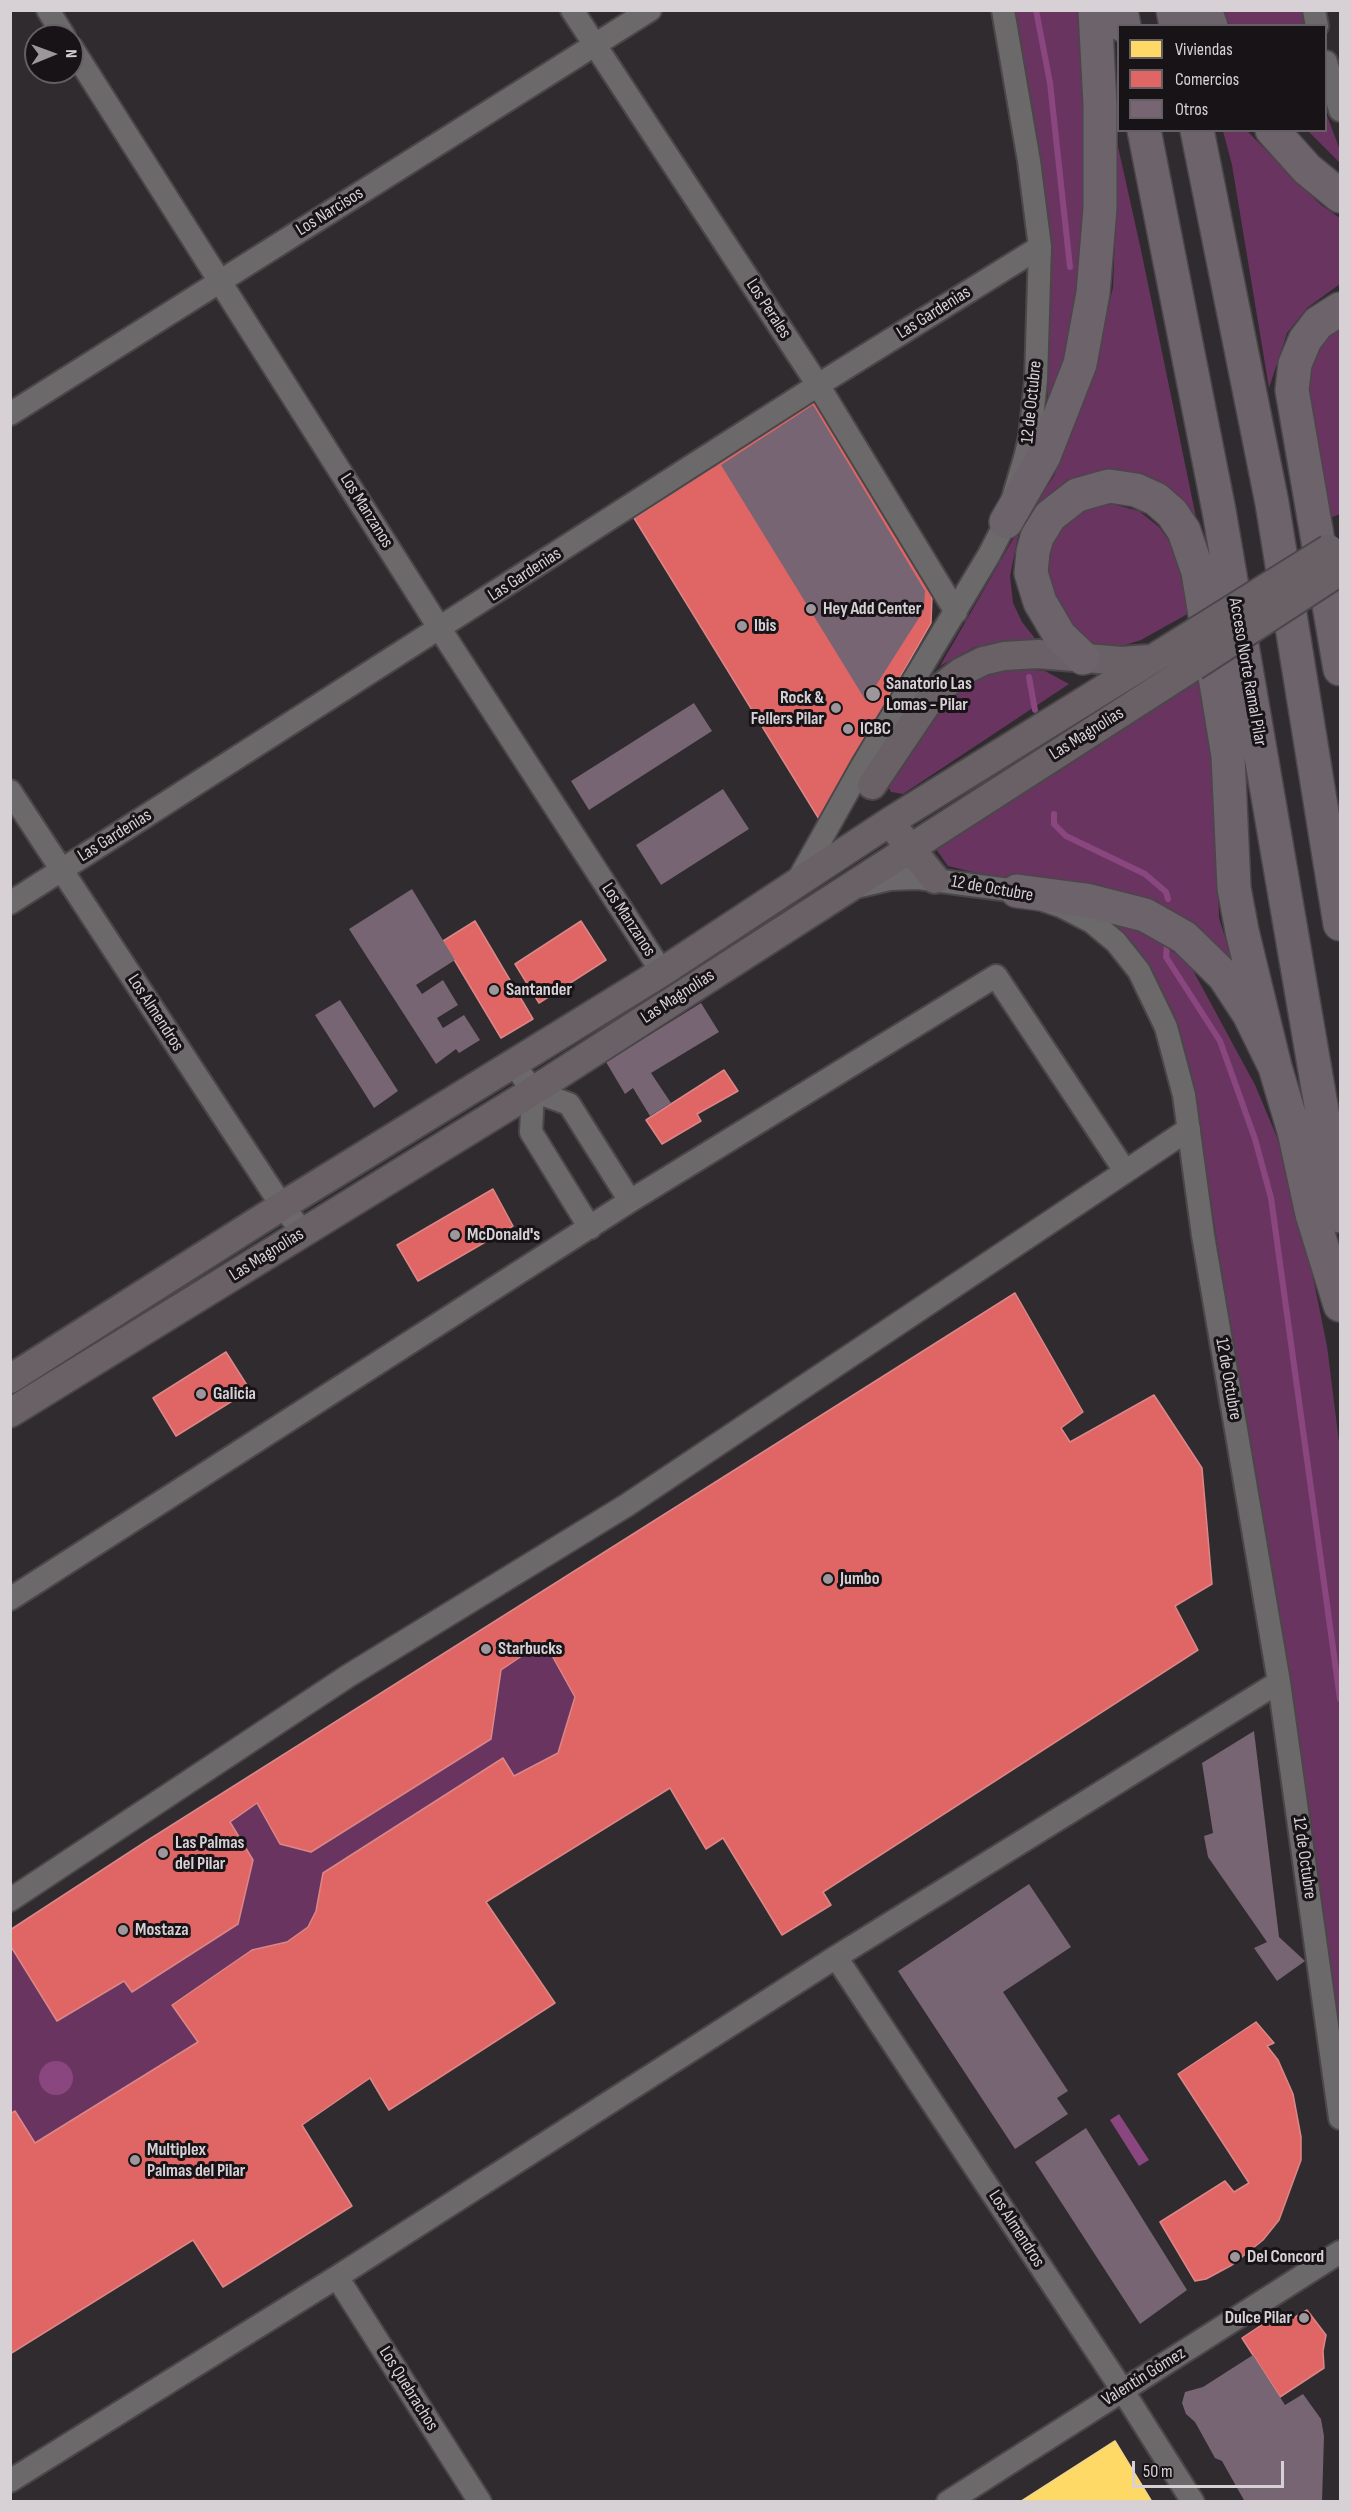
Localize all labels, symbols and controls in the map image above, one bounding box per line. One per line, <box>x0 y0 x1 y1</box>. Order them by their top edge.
north arrow <box>24 24 84 84</box>
legend <box>1117 24 1327 132</box>
text: Viviendas <box>1175 39 1233 60</box>
text: N <box>61 49 80 58</box>
text: Comercios <box>1175 69 1239 90</box>
text: Otros <box>1175 99 1208 120</box>
street label: Los Narcisos <box>292 183 368 241</box>
street label: Los Perales <box>741 275 795 343</box>
street label: Las Gardenias <box>893 282 975 344</box>
street label: 12 de Octubre <box>1017 360 1047 444</box>
street label: Los Manzanos <box>335 470 397 552</box>
street label: Las Gardenias <box>484 543 566 607</box>
street label: Acceso Norte Ramal Pilar <box>1223 596 1271 748</box>
place label: Hey Add Center <box>823 598 921 620</box>
marker: Hey Add Center <box>804 602 818 616</box>
place label: Ibis <box>754 615 776 637</box>
marker: Ibis <box>735 619 749 633</box>
place label: Sanatorio Las Lomas - Pilar <box>886 673 972 716</box>
marker: Sanatorio Las Lomas - Pilar <box>864 685 882 703</box>
place label: Rock & Fellers Pilar <box>751 687 824 730</box>
marker: Rock & Fellers Pilar <box>829 701 843 715</box>
street label: Las Magnolias <box>1046 703 1128 765</box>
place label: ICBC <box>860 718 891 740</box>
marker: ICBC <box>841 722 855 736</box>
street label: Las Gardenias <box>74 805 156 867</box>
street label: 12 de Octubre <box>949 871 1035 907</box>
street label: Los Manzanos <box>596 879 660 961</box>
street label: Las Magnolias <box>637 965 719 1029</box>
street label: Los Almendros <box>122 970 188 1056</box>
place label: Santander <box>506 979 572 1001</box>
marker: Santander <box>487 983 501 997</box>
street label: Las Magnolias <box>226 1224 308 1286</box>
place label: McDonald's <box>467 1224 540 1246</box>
marker: McDonald's <box>448 1228 462 1242</box>
street label: 12 de Octubre <box>1210 1336 1246 1422</box>
place label: Galicia <box>213 1383 256 1405</box>
marker: Galicia <box>194 1387 208 1401</box>
place label: Jumbo <box>840 1568 880 1590</box>
marker: Jumbo <box>821 1572 835 1586</box>
place label: Starbucks <box>498 1638 562 1660</box>
marker: Starbucks <box>479 1642 493 1656</box>
street label: 12 de Octubre <box>1288 1815 1320 1901</box>
place label: Las Palmas del Pilar <box>175 1832 244 1874</box>
marker: Las Palmas del Pilar <box>156 1846 170 1860</box>
place label: Mostaza <box>135 1919 189 1941</box>
marker: Mostaza <box>116 1923 130 1937</box>
place label: Multiplex Palmas del Pilar <box>147 2139 245 2182</box>
marker: Multiplex Palmas del Pilar <box>128 2153 142 2167</box>
street label: Los Almendros <box>983 2186 1049 2272</box>
place label: Del Concord <box>1247 2246 1324 2268</box>
marker: Del Concord <box>1228 2250 1242 2264</box>
place label: Dulce Pilar <box>1225 2307 1292 2329</box>
marker: Dulce Pilar <box>1297 2311 1311 2325</box>
street label: Los Quebrachos <box>374 2343 442 2435</box>
street label: Valentín Gómez <box>1098 2343 1190 2411</box>
scale bar <box>1135 2449 1286 2487</box>
text: 50 m <box>1143 2461 1173 2482</box>

